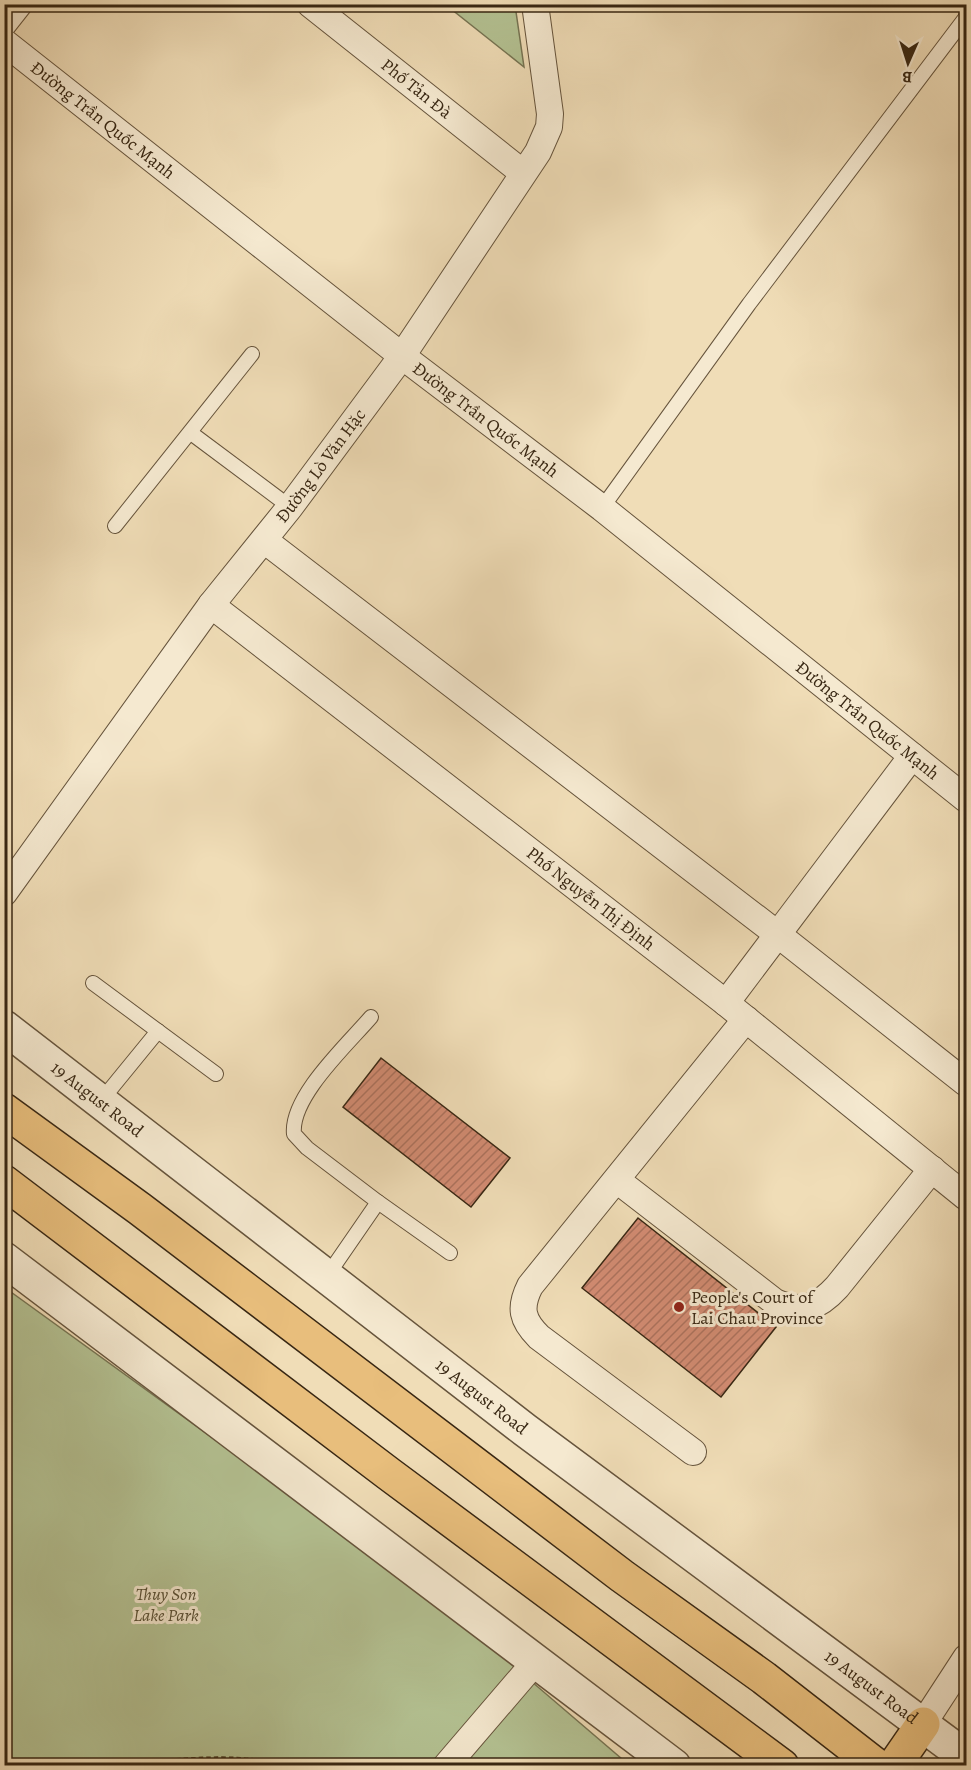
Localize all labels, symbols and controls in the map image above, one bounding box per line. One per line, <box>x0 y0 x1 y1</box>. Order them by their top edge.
north arrow <box>878 33 938 93</box>
street label: Phố Tản Đà <box>376 53 457 124</box>
street label: Đường Trần Quốc Mạnh <box>26 56 180 185</box>
text: B <box>902 66 913 88</box>
street label: Đường Trần Quốc Mạnh <box>408 356 564 483</box>
street label: Đường Lò Văn Hặc <box>270 404 371 528</box>
street label: Đường Trần Quốc Mạnh <box>790 655 945 785</box>
street label: Phố Nguyễn Thị Định <box>521 841 660 956</box>
street label: 19 August Road <box>46 1056 149 1143</box>
place label: People's Court of Lai Chau Province <box>691 1285 823 1330</box>
marker: People's Court of Lai Chau Province <box>672 1300 686 1314</box>
street label: 19 August Road <box>431 1353 533 1440</box>
park label: Thuy Son Lake Park <box>133 1582 199 1627</box>
street label: 19 August Road <box>820 1644 923 1730</box>

